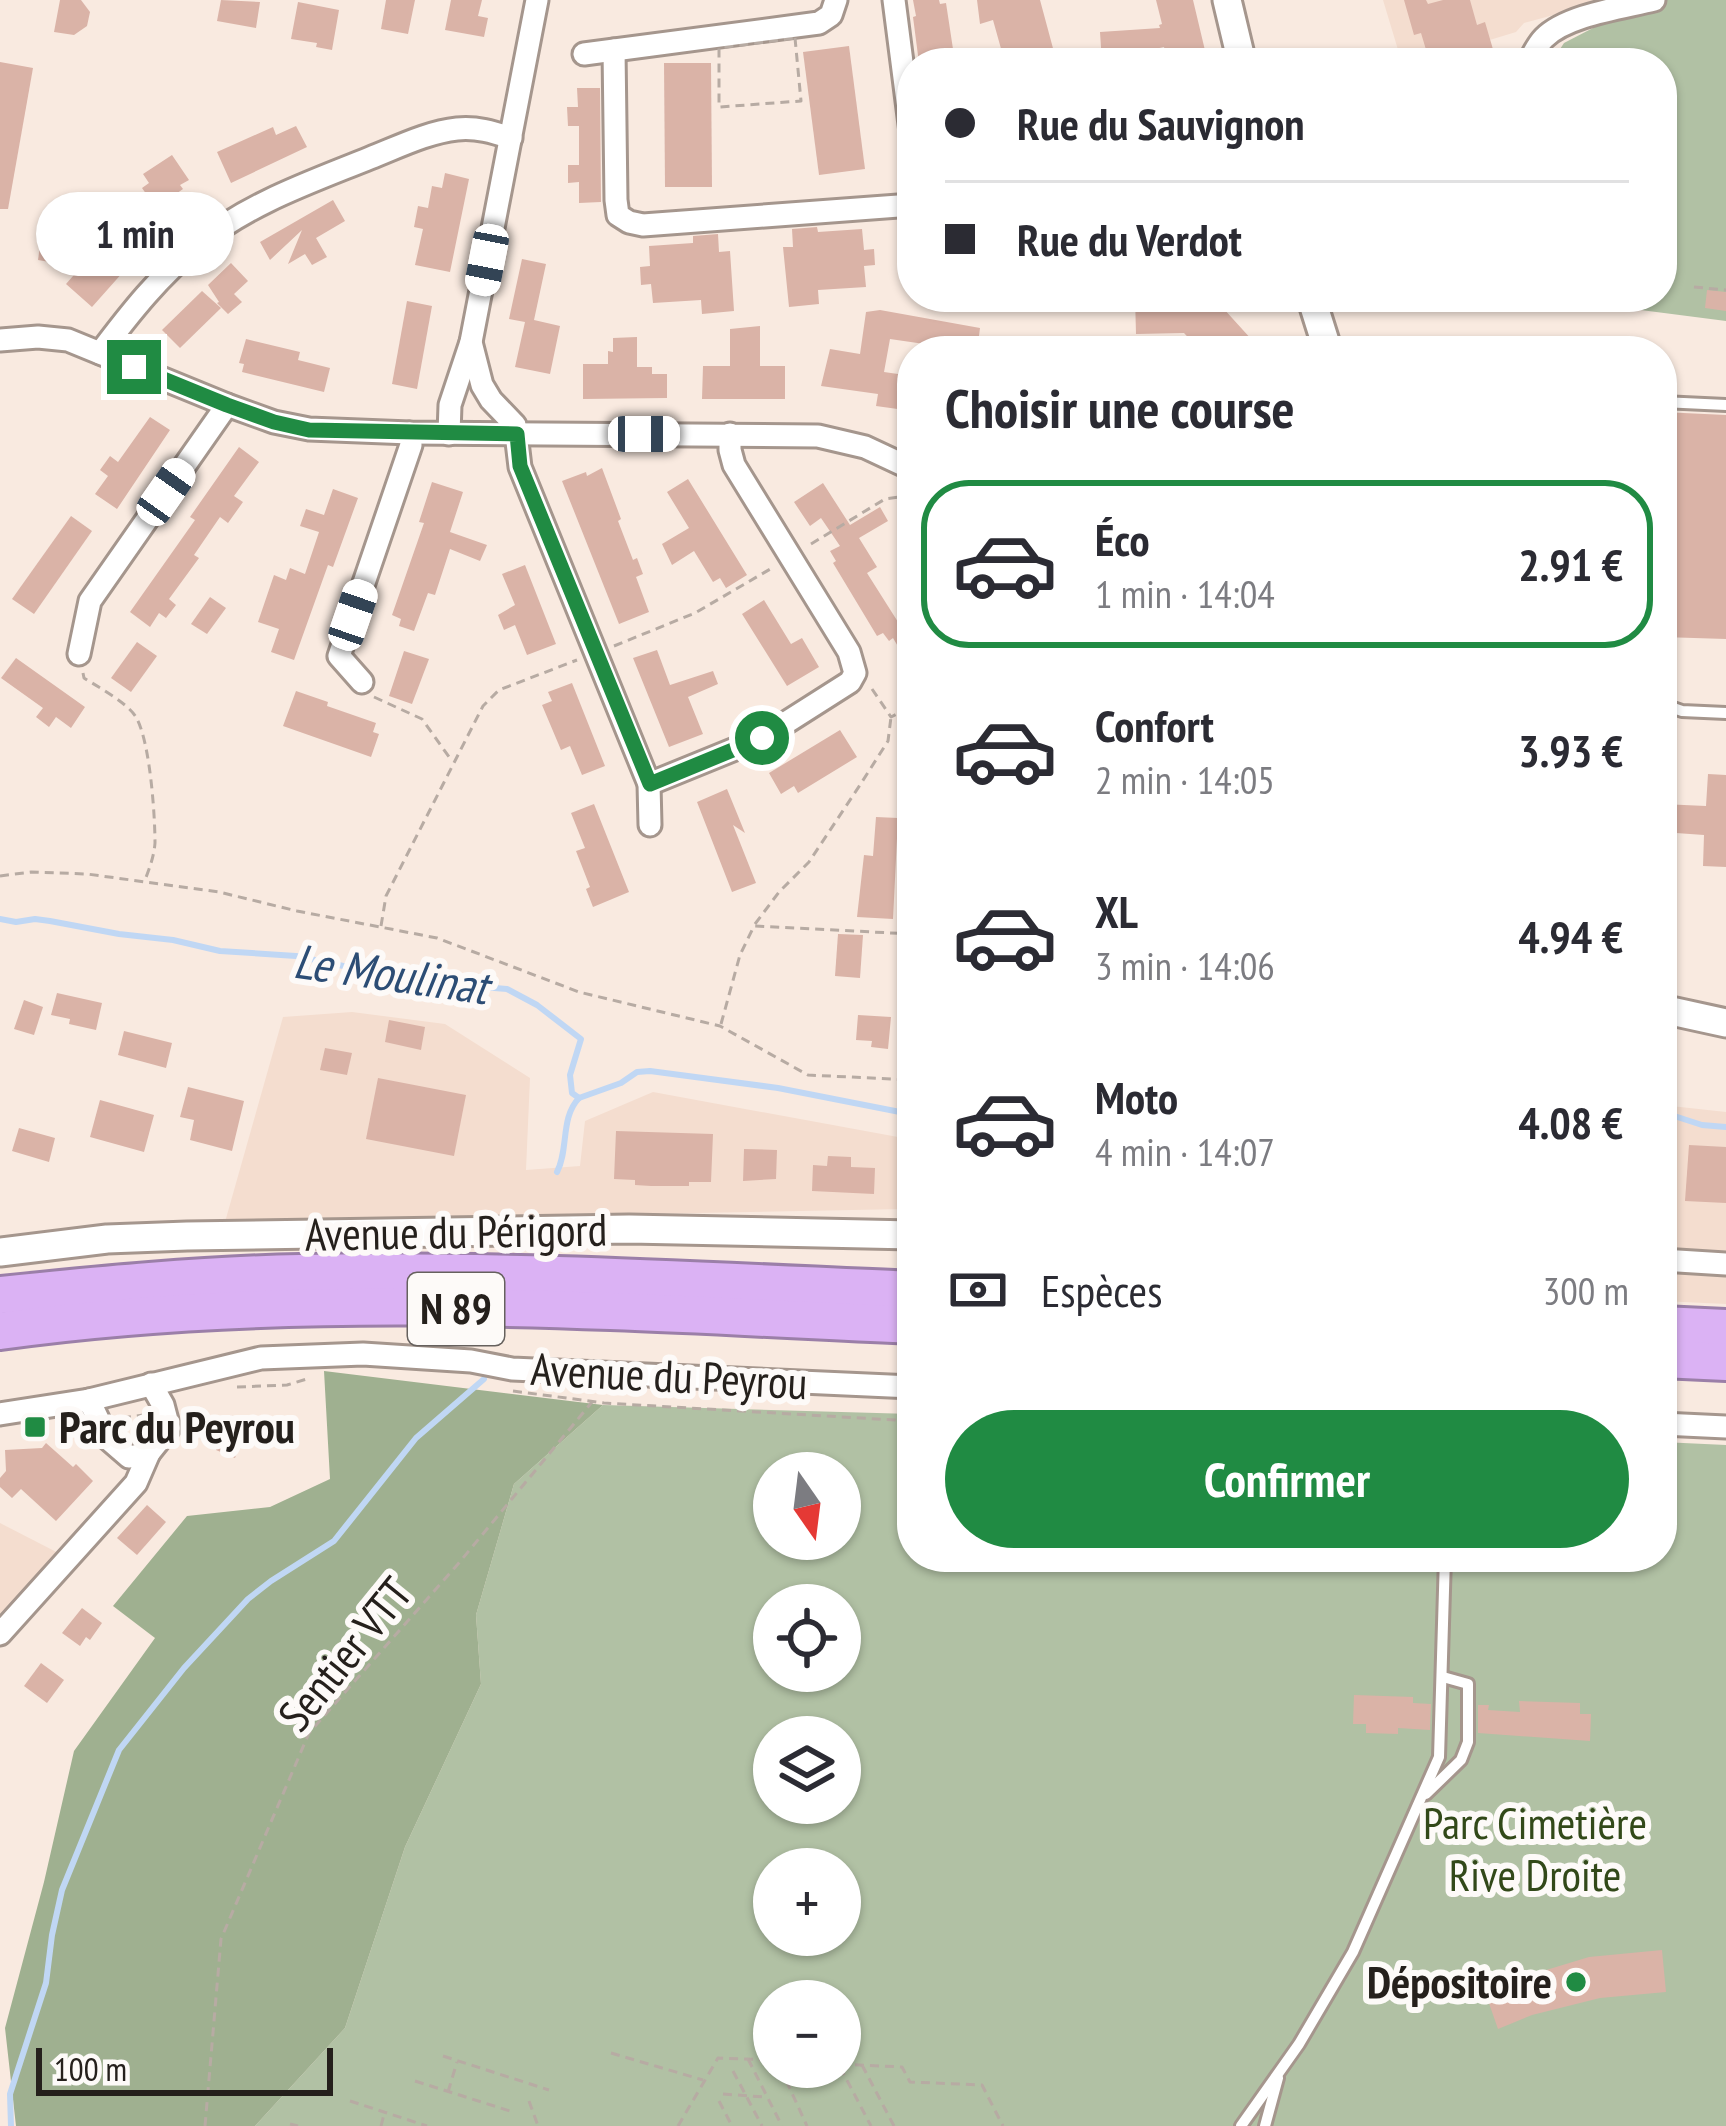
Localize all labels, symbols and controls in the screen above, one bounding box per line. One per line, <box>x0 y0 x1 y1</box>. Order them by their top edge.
text: Rue du Sauvignon <box>1017 94 1304 152</box>
callout: 1 min <box>35 193 233 277</box>
text: 1 min <box>96 208 174 259</box>
text: Rue du Verdot <box>1017 210 1242 268</box>
car <box>462 221 512 299</box>
route end <box>107 340 161 394</box>
text: Choisir une course <box>945 373 1295 443</box>
car <box>608 416 680 452</box>
car <box>131 452 201 532</box>
icon: car <box>951 510 1059 618</box>
text: Éco <box>1095 510 1150 568</box>
text: 2.91 € <box>1518 535 1623 593</box>
text: 1 min · 14:04 <box>1095 568 1275 619</box>
car <box>324 575 382 655</box>
icon: car <box>951 696 1059 804</box>
text: Confort <box>1095 696 1214 754</box>
route start <box>735 711 789 765</box>
text: 3.93 € <box>1518 721 1623 779</box>
text: 2 min · 14:05 <box>1095 754 1275 805</box>
icon: car <box>951 882 1059 990</box>
text: XL <box>1095 882 1138 940</box>
text: 4.94 € <box>1518 907 1623 965</box>
water label: Le Moulinat <box>290 929 497 1018</box>
text: 3 min · 14:06 <box>1095 940 1275 991</box>
icon: car <box>951 1068 1059 1176</box>
text: Moto <box>1095 1068 1178 1126</box>
text: 4.08 € <box>1518 1093 1623 1151</box>
text: 4 min · 14:07 <box>1095 1126 1275 1177</box>
street label: Avenue du Périgord <box>304 1199 608 1263</box>
icon: cash <box>945 1257 1011 1323</box>
text: Espèces <box>1041 1261 1162 1319</box>
text: 300 m <box>1543 1265 1629 1316</box>
road number: N 89 <box>408 1273 504 1345</box>
street label: Avenue du Peyrou <box>529 1339 809 1411</box>
place label: Parc du Peyrou <box>59 1397 295 1455</box>
button: Confirmer <box>945 1410 1629 1548</box>
marker: Parc du Peyrou <box>22 1414 48 1440</box>
north arrow <box>753 1452 861 1560</box>
map controls <box>753 1452 861 2088</box>
street label: Sentier VTT <box>265 1565 424 1742</box>
button: locate <box>753 1584 861 1692</box>
button: layers <box>753 1716 861 1824</box>
park label: Parc Cimetière Rive Droite <box>1423 1793 1647 1903</box>
button: + <box>753 1848 861 1956</box>
place label: Dépositoire <box>1367 1952 1552 2010</box>
marker: Dépositoire <box>1563 1969 1589 1995</box>
button: − <box>753 1980 861 2088</box>
scale bar <box>36 2042 333 2095</box>
text: 100 m <box>54 2047 127 2090</box>

